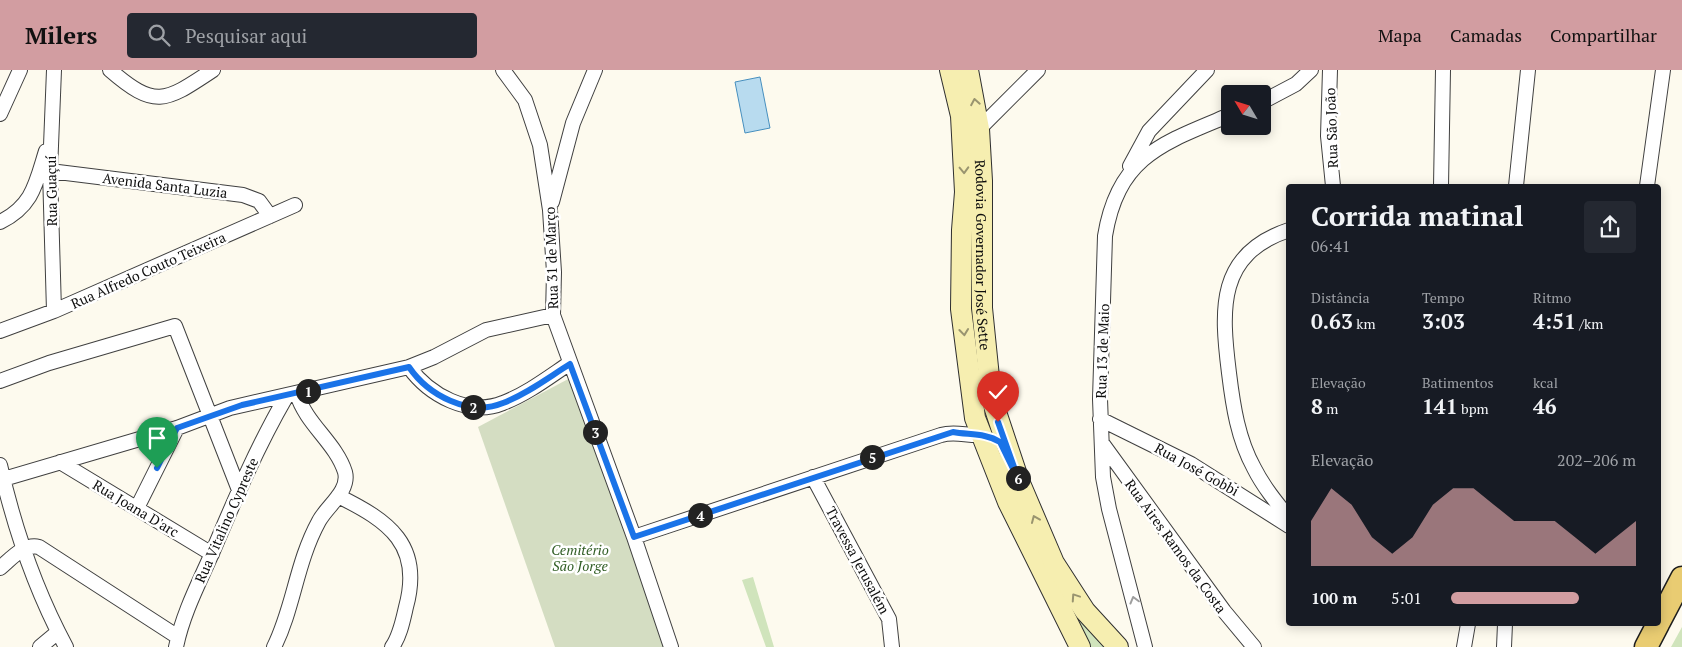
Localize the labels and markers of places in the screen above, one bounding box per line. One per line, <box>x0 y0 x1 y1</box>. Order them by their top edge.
pin <box>977 371 1019 422</box>
pin: 1 <box>296 378 320 404</box>
pin: 2 <box>460 394 486 420</box>
pin <box>136 417 178 468</box>
pin: 3 <box>582 420 608 444</box>
pin: 5 <box>860 444 884 470</box>
pin: 6 <box>1006 466 1030 490</box>
pin: 4 <box>688 502 712 528</box>

